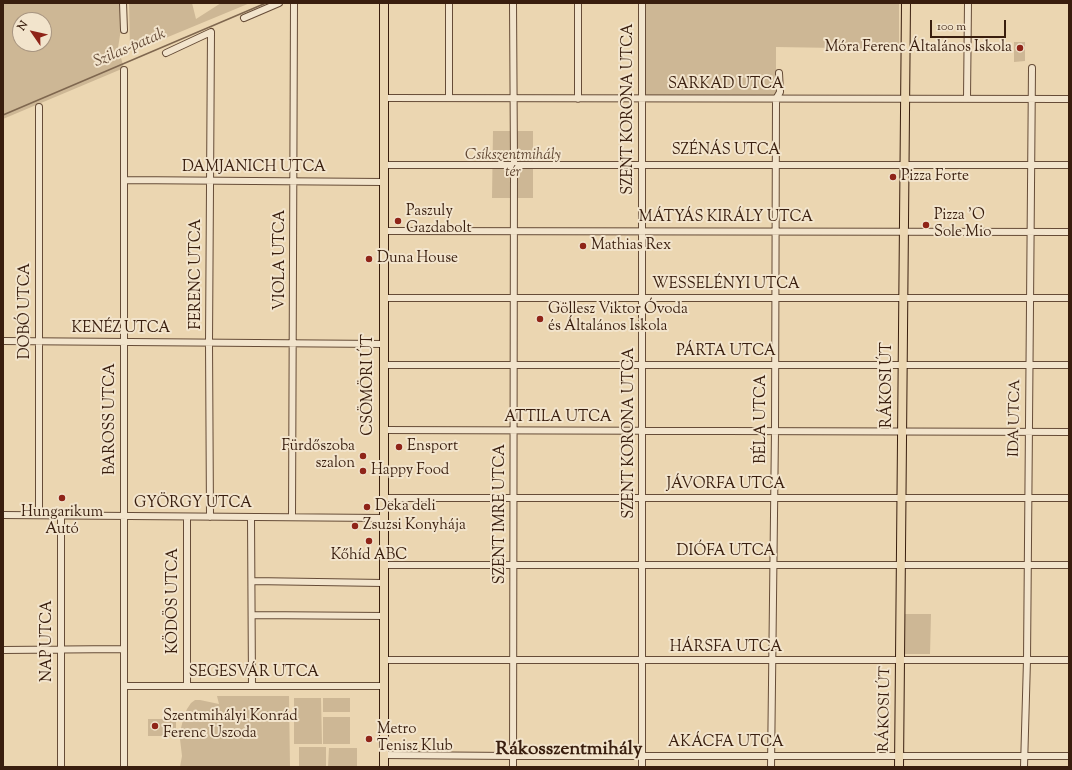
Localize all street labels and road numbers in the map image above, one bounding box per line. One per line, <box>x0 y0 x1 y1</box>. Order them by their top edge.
street label: SZENT KORONA UTCA <box>620 23 638 195</box>
street label: SARKAD UTCA <box>668 76 784 94</box>
street label: SZÉNÁS UTCA <box>672 142 780 160</box>
street label: DAMJANICH UTCA <box>182 159 326 177</box>
street label: MÁTYÁS KIRÁLY UTCA <box>639 209 813 227</box>
street label: VIOLA UTCA <box>272 210 290 310</box>
street label: FERENC UTCA <box>188 219 206 329</box>
street label: DOBÓ UTCA <box>17 263 35 359</box>
street label: WESSELÉNYI UTCA <box>652 276 800 294</box>
street label: KENÉZ UTCA <box>72 320 170 338</box>
street label: CSÖMÖRI ÚT <box>360 334 378 436</box>
street label: RÁKOSI ÚT <box>879 342 897 428</box>
street label: PÁRTA UTCA <box>676 343 776 361</box>
street label: SZENT KORONA UTCA <box>621 347 639 519</box>
street label: BAROSS UTCA <box>102 363 120 475</box>
street label: BÉLA UTCA <box>753 374 771 464</box>
street label: IDA UTCA <box>1006 379 1026 457</box>
street label: ATTILA UTCA <box>504 409 612 427</box>
street label: SZENT IMRE UTCA <box>492 444 510 584</box>
street label: JÁVORFA UTCA <box>667 476 785 494</box>
street label: GYÖRGY UTCA <box>134 495 252 513</box>
street label: DIÓFA UTCA <box>677 543 775 561</box>
street label: KÖDÖS UTCA <box>165 548 183 654</box>
street label: NAP UTCA <box>39 600 57 682</box>
street label: HÁRSFA UTCA <box>670 639 782 657</box>
street label: SEGESVÁR UTCA <box>189 664 319 682</box>
street label: RÁKOSI ÚT <box>876 666 896 752</box>
street label: AKÁCFA UTCA <box>668 734 784 752</box>

